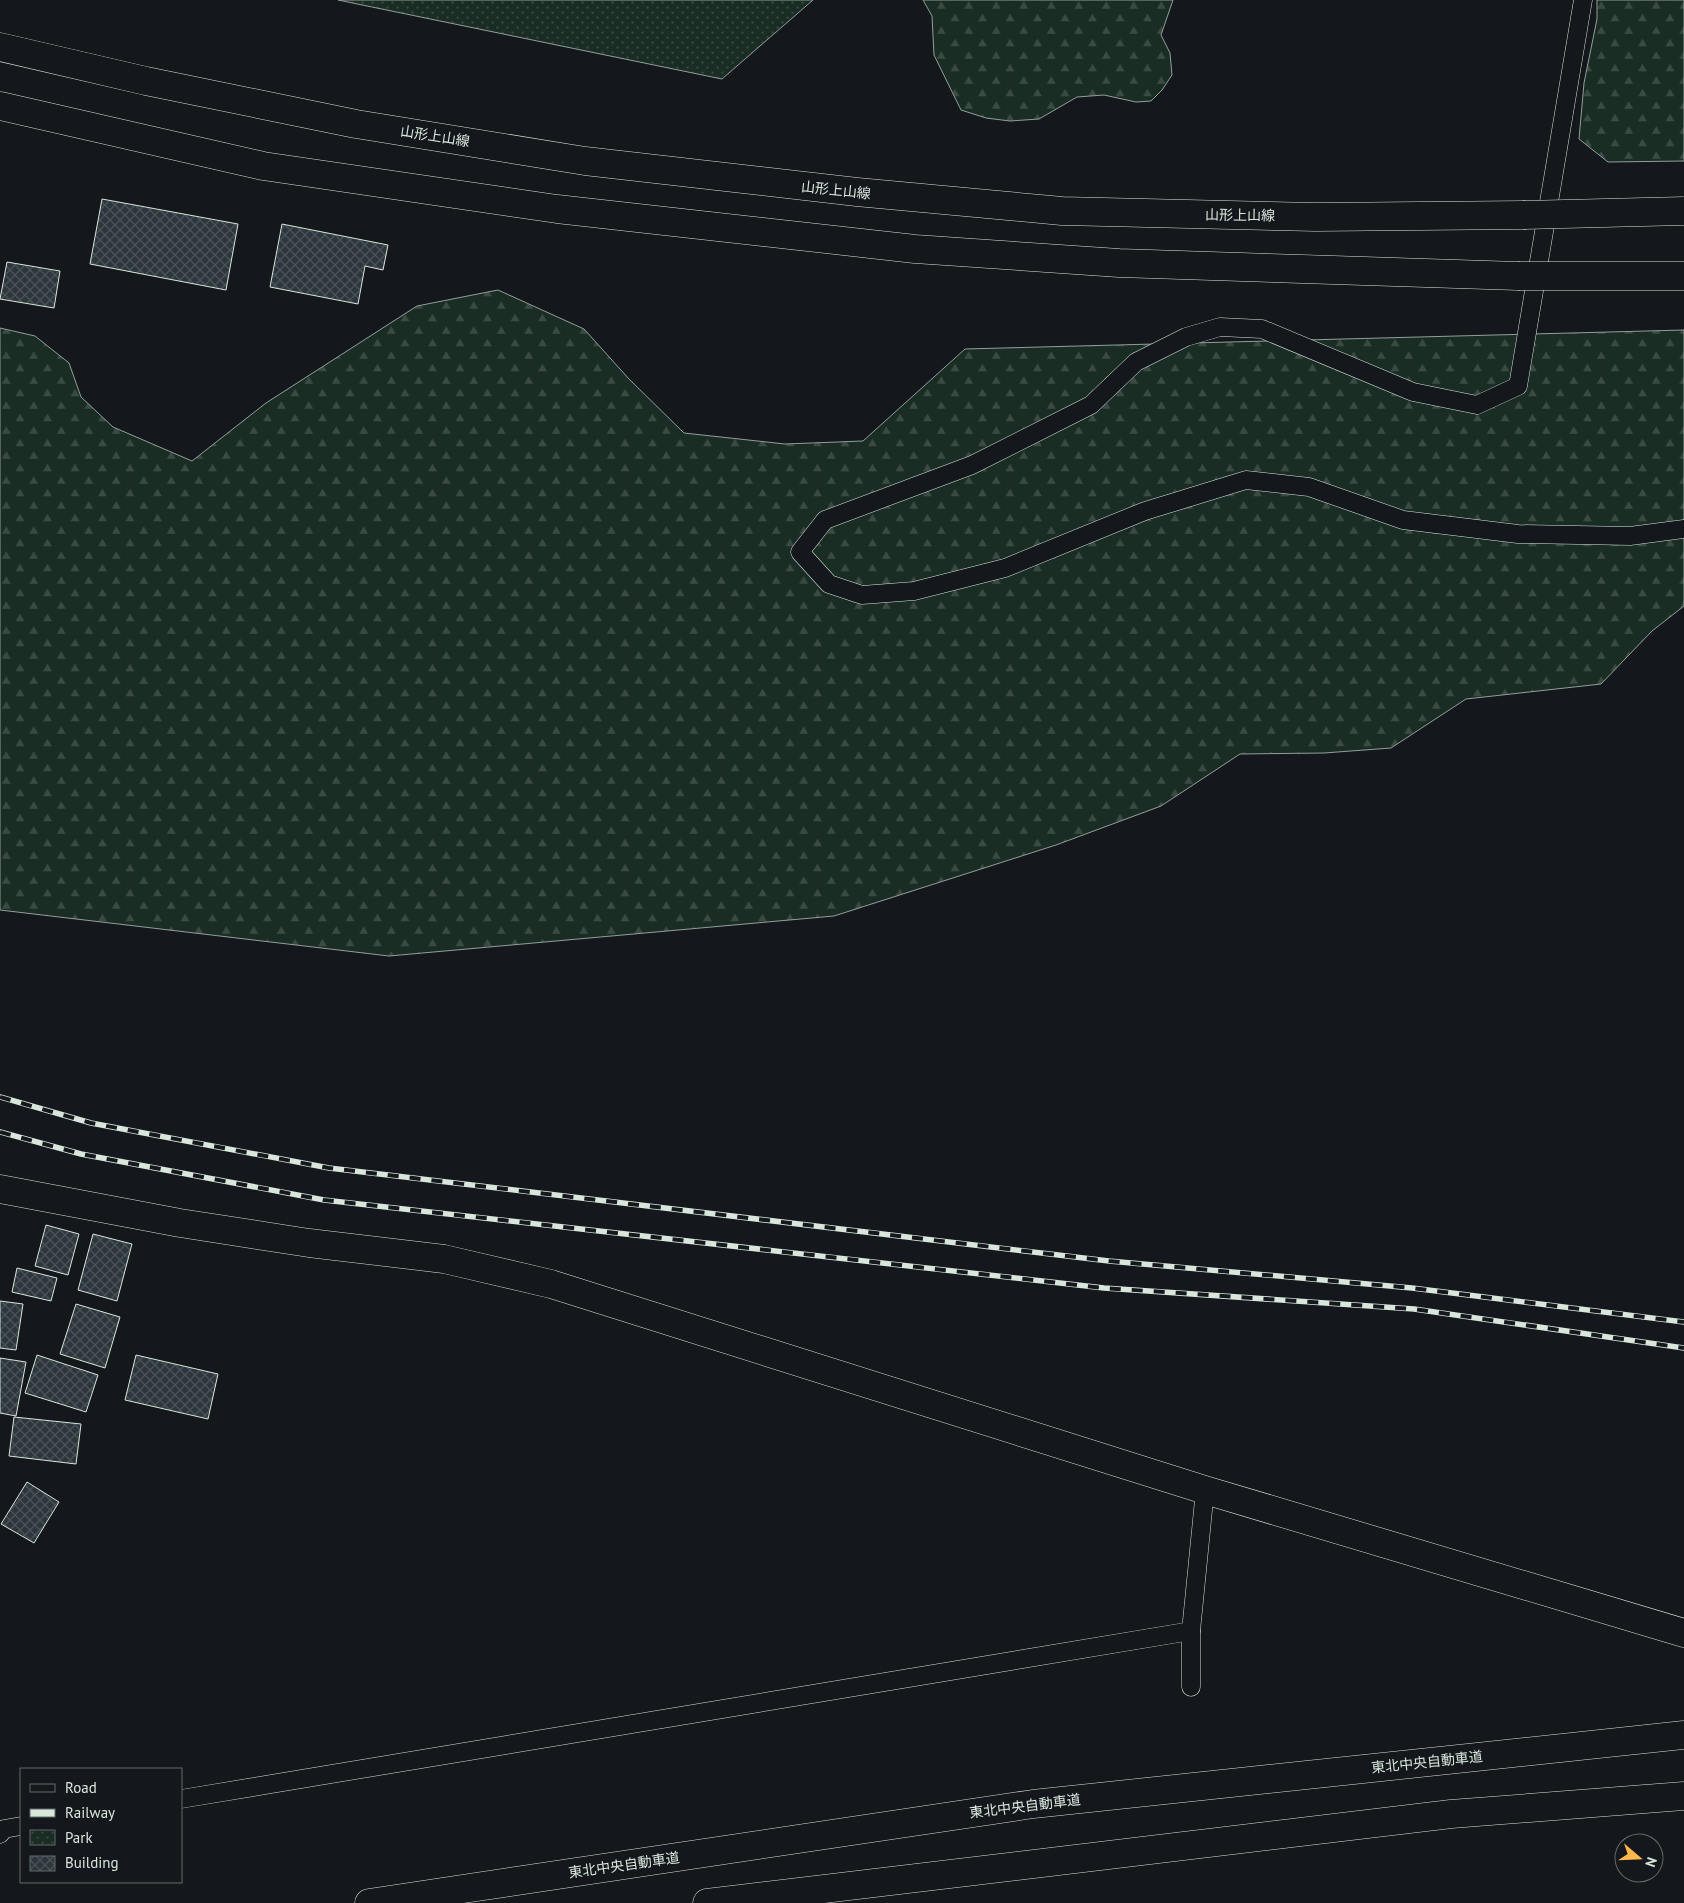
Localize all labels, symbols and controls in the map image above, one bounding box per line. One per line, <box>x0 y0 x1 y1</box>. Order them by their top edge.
street label: 山形上山線 <box>399 122 471 150</box>
street label: 山形上山線 <box>800 177 872 203</box>
street label: 山形上山線 <box>1205 205 1275 225</box>
street label: 東北中央自動車道 <box>1370 1747 1484 1777</box>
legend <box>20 1768 182 1883</box>
text: Road <box>65 1778 97 1797</box>
street label: 東北中央自動車道 <box>968 1790 1082 1822</box>
text: Railway <box>65 1803 115 1822</box>
text: Park <box>65 1828 93 1847</box>
north arrow <box>1614 1833 1664 1883</box>
street label: 東北中央自動車道 <box>567 1848 681 1882</box>
text: Building <box>65 1853 119 1872</box>
text: N <box>1641 1855 1661 1870</box>

